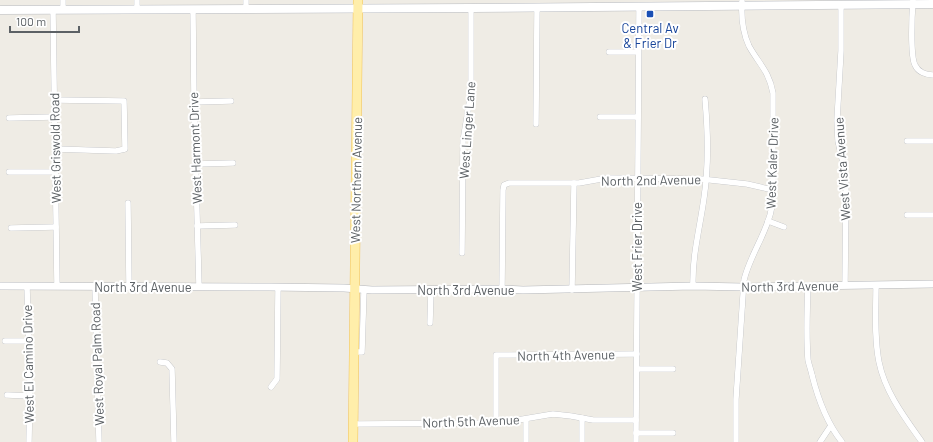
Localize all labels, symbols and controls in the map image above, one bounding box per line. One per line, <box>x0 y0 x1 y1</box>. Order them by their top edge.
scale bar <box>10 8 79 34</box>
marker: Central Av & Frier Dr <box>645 9 655 19</box>
text: 100 m <box>16 14 46 28</box>
place label: Central Av & Frier Dr <box>621 20 679 51</box>
street label: West Linger Lane <box>456 81 478 179</box>
street label: West Harmont Drive <box>185 92 205 204</box>
street label: West Griswold Road <box>46 93 64 203</box>
street label: West Northern Avenue <box>347 117 365 243</box>
street label: West Kaler Drive <box>762 117 782 209</box>
street label: West Vista Avenue <box>830 117 854 221</box>
street label: North 2nd Avenue <box>601 171 701 189</box>
street label: West Frier Drive <box>629 202 645 292</box>
street label: North 3rd Avenue <box>741 277 839 295</box>
street label: North 3rd Avenue <box>94 279 192 295</box>
street label: North 3rd Avenue <box>417 282 515 298</box>
street label: West Royal Palm Road <box>87 302 107 426</box>
street label: West El Camino Drive <box>19 304 37 423</box>
street label: North 4th Avenue <box>517 346 615 364</box>
street label: North 5th Avenue <box>422 411 520 431</box>

